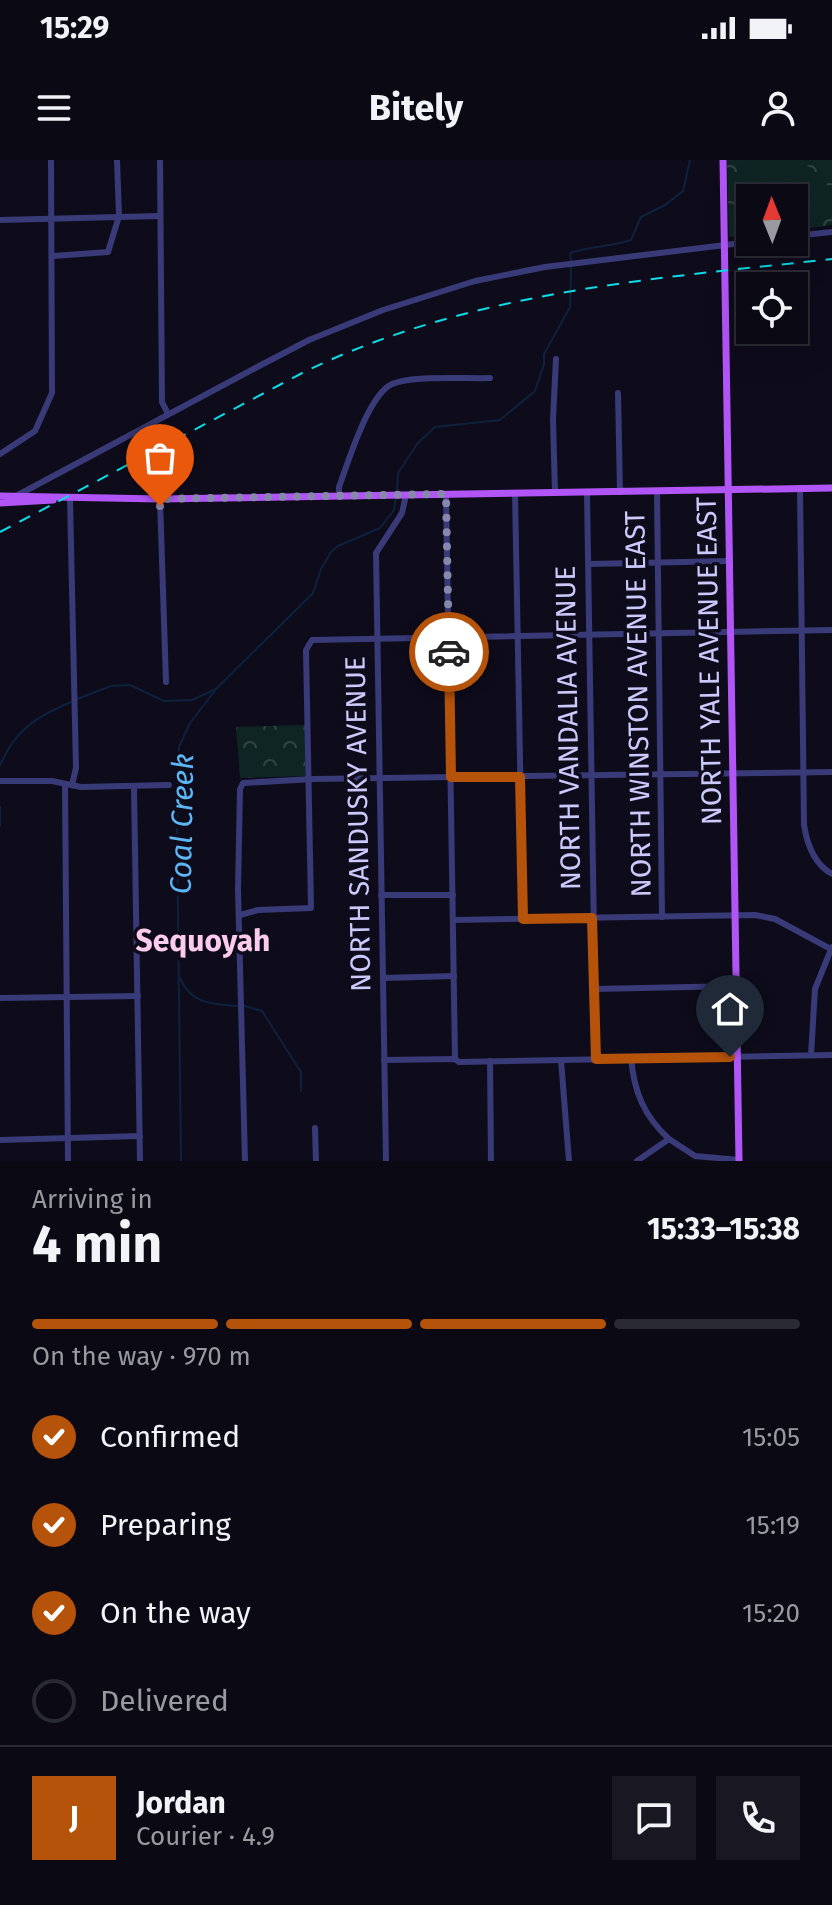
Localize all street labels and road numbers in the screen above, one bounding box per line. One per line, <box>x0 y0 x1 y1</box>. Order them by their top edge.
street label: NORTH YALE AVENUE EAST <box>690 496 728 826</box>
street label: NORTH WINSTON AVENUE EAST <box>618 510 658 898</box>
street label: NORTH VANDALIA AVENUE <box>549 566 587 890</box>
street label: NORTH SANDUSKY AVENUE <box>339 656 377 992</box>

